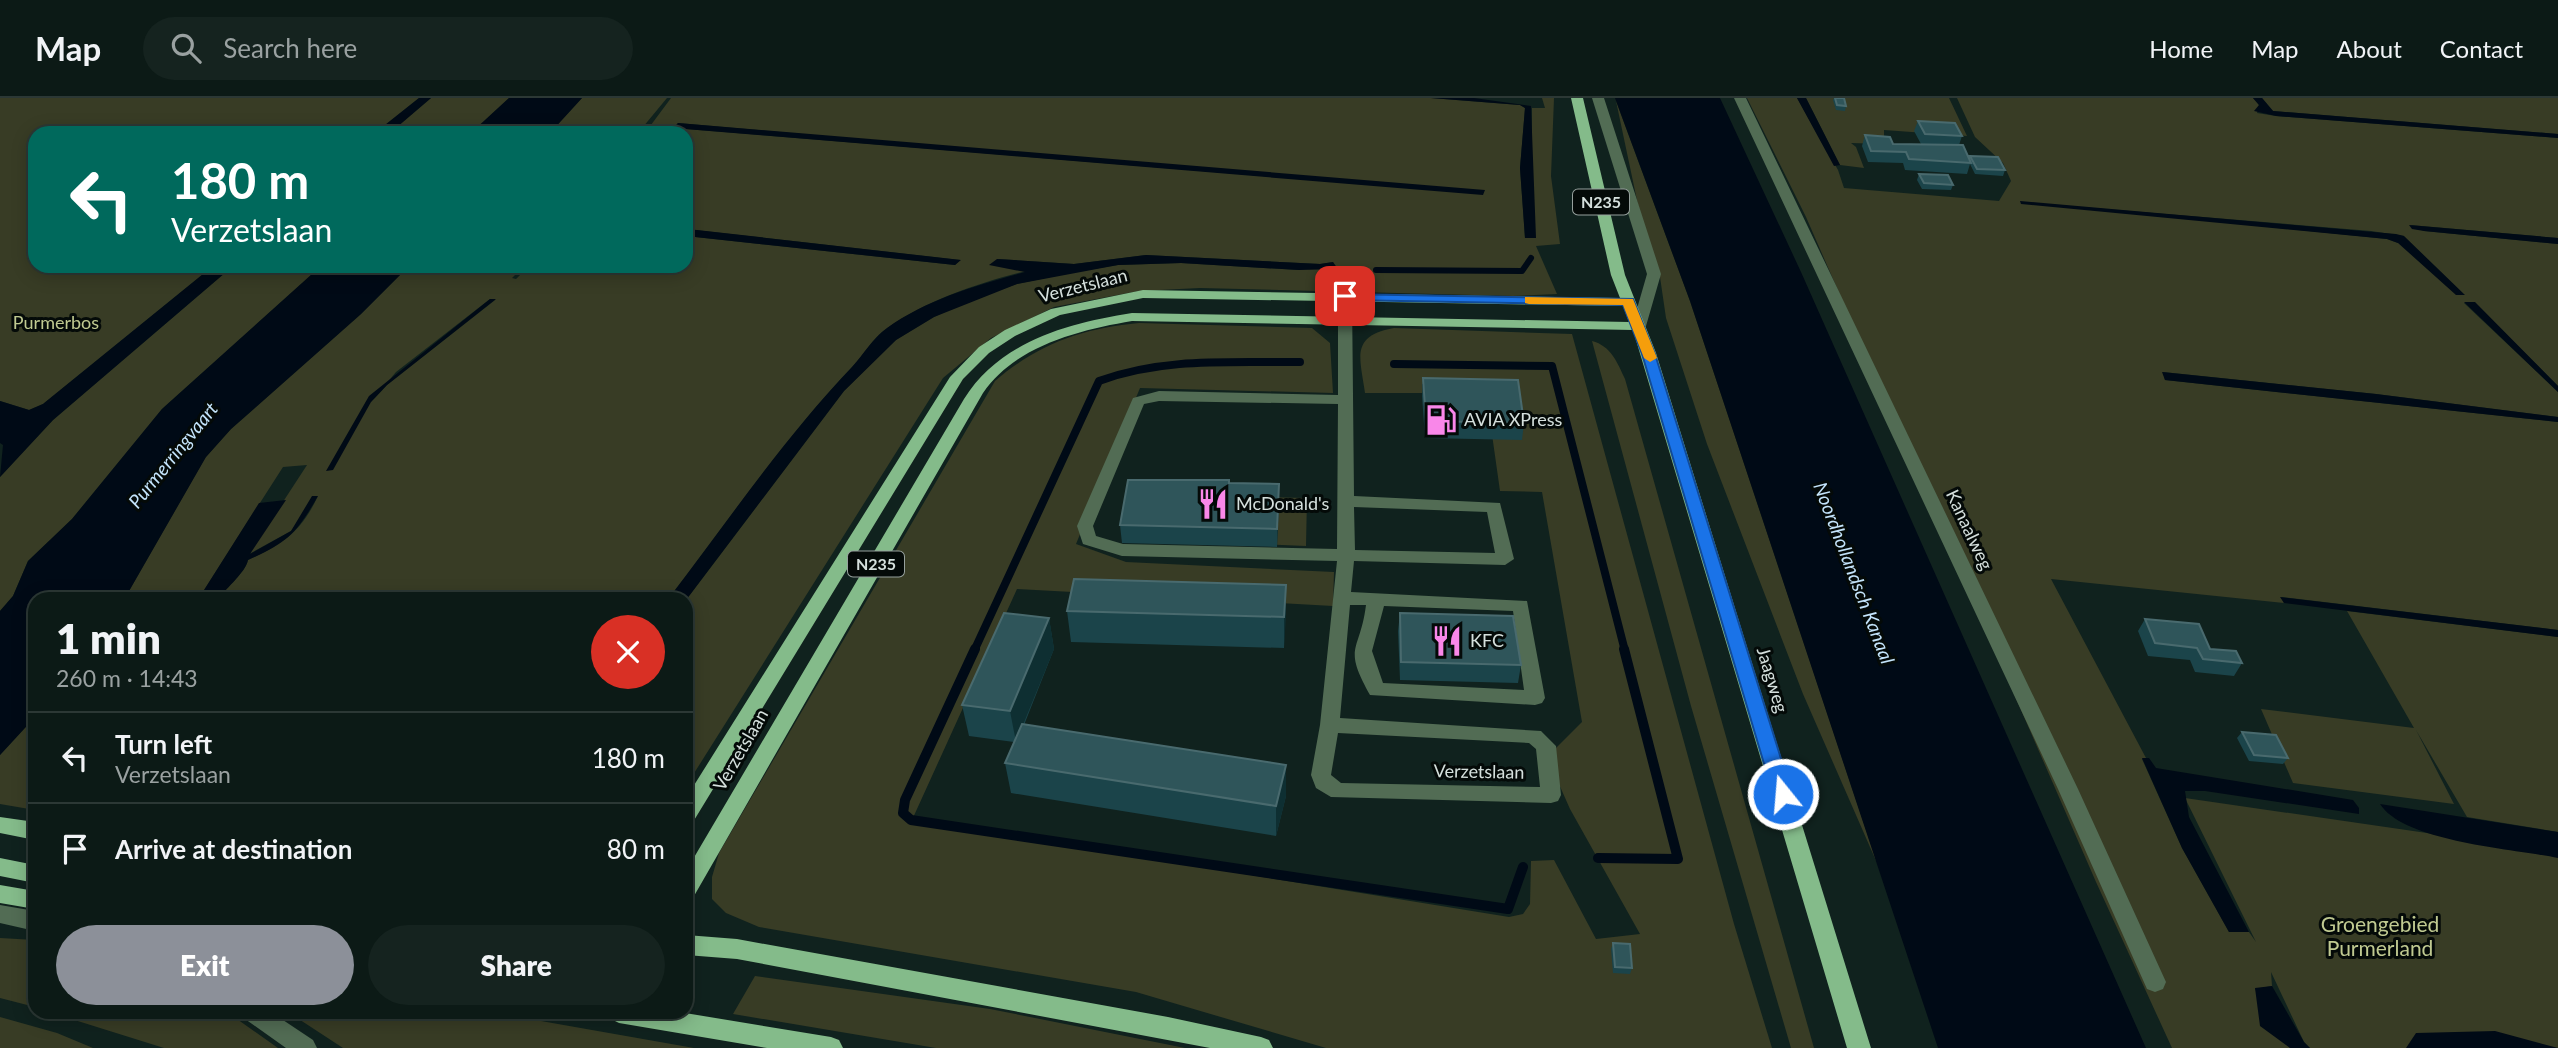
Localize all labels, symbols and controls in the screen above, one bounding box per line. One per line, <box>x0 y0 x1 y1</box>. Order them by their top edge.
search box <box>143 17 633 80</box>
text: Map <box>35 28 101 68</box>
icon: search <box>167 29 205 67</box>
text: Search here <box>223 32 357 64</box>
text: Home <box>2149 34 2213 63</box>
text: Map <box>2251 34 2299 63</box>
text: About <box>2337 34 2402 63</box>
text: Contact <box>2440 34 2523 63</box>
text: 180 m <box>171 151 309 209</box>
icon: left <box>56 154 147 245</box>
road number: N235 <box>1573 190 1629 214</box>
text: Verzetslaan <box>171 210 332 249</box>
street label: Verzetslaan <box>1036 263 1129 307</box>
pin <box>1315 266 1375 326</box>
icon: arrive <box>1326 277 1364 315</box>
park label: Purmerbos <box>13 311 99 333</box>
water label: Purmerringvaart <box>123 397 222 512</box>
fuel station icon: AVIA XPress <box>1424 403 1458 437</box>
place label: AVIA XPress <box>1464 408 1562 430</box>
water label: Noordhollandsch Kanaal <box>1809 479 1900 667</box>
street label: Kanaalweg <box>1942 486 1998 573</box>
restaurant icon: McDonald's <box>1196 487 1230 521</box>
place label: McDonald's <box>1236 492 1330 514</box>
road number: N235 <box>848 551 904 576</box>
text: 1 min <box>56 613 161 663</box>
button: close <box>591 615 665 689</box>
restaurant icon: KFC <box>1430 624 1464 658</box>
place label: KFC <box>1470 629 1504 651</box>
street label: Jaagweg <box>1753 644 1793 715</box>
text: 260 m · 14:43 <box>56 664 198 692</box>
street label: Verzetslaan <box>708 705 772 794</box>
text: Turn left <box>115 728 212 760</box>
icon: left <box>56 739 94 777</box>
text: 180 m <box>592 742 665 774</box>
position arrow <box>1746 757 1820 831</box>
street label: Verzetslaan <box>1433 759 1525 783</box>
text: Verzetslaan <box>115 760 231 788</box>
icon: arrive <box>56 830 94 868</box>
text: Arrive at destination <box>115 833 352 865</box>
text: 80 m <box>607 833 665 865</box>
park label: Groengebied Purmerland <box>2321 911 2439 960</box>
button: Exit <box>56 925 354 1005</box>
button: Share <box>368 925 665 1005</box>

